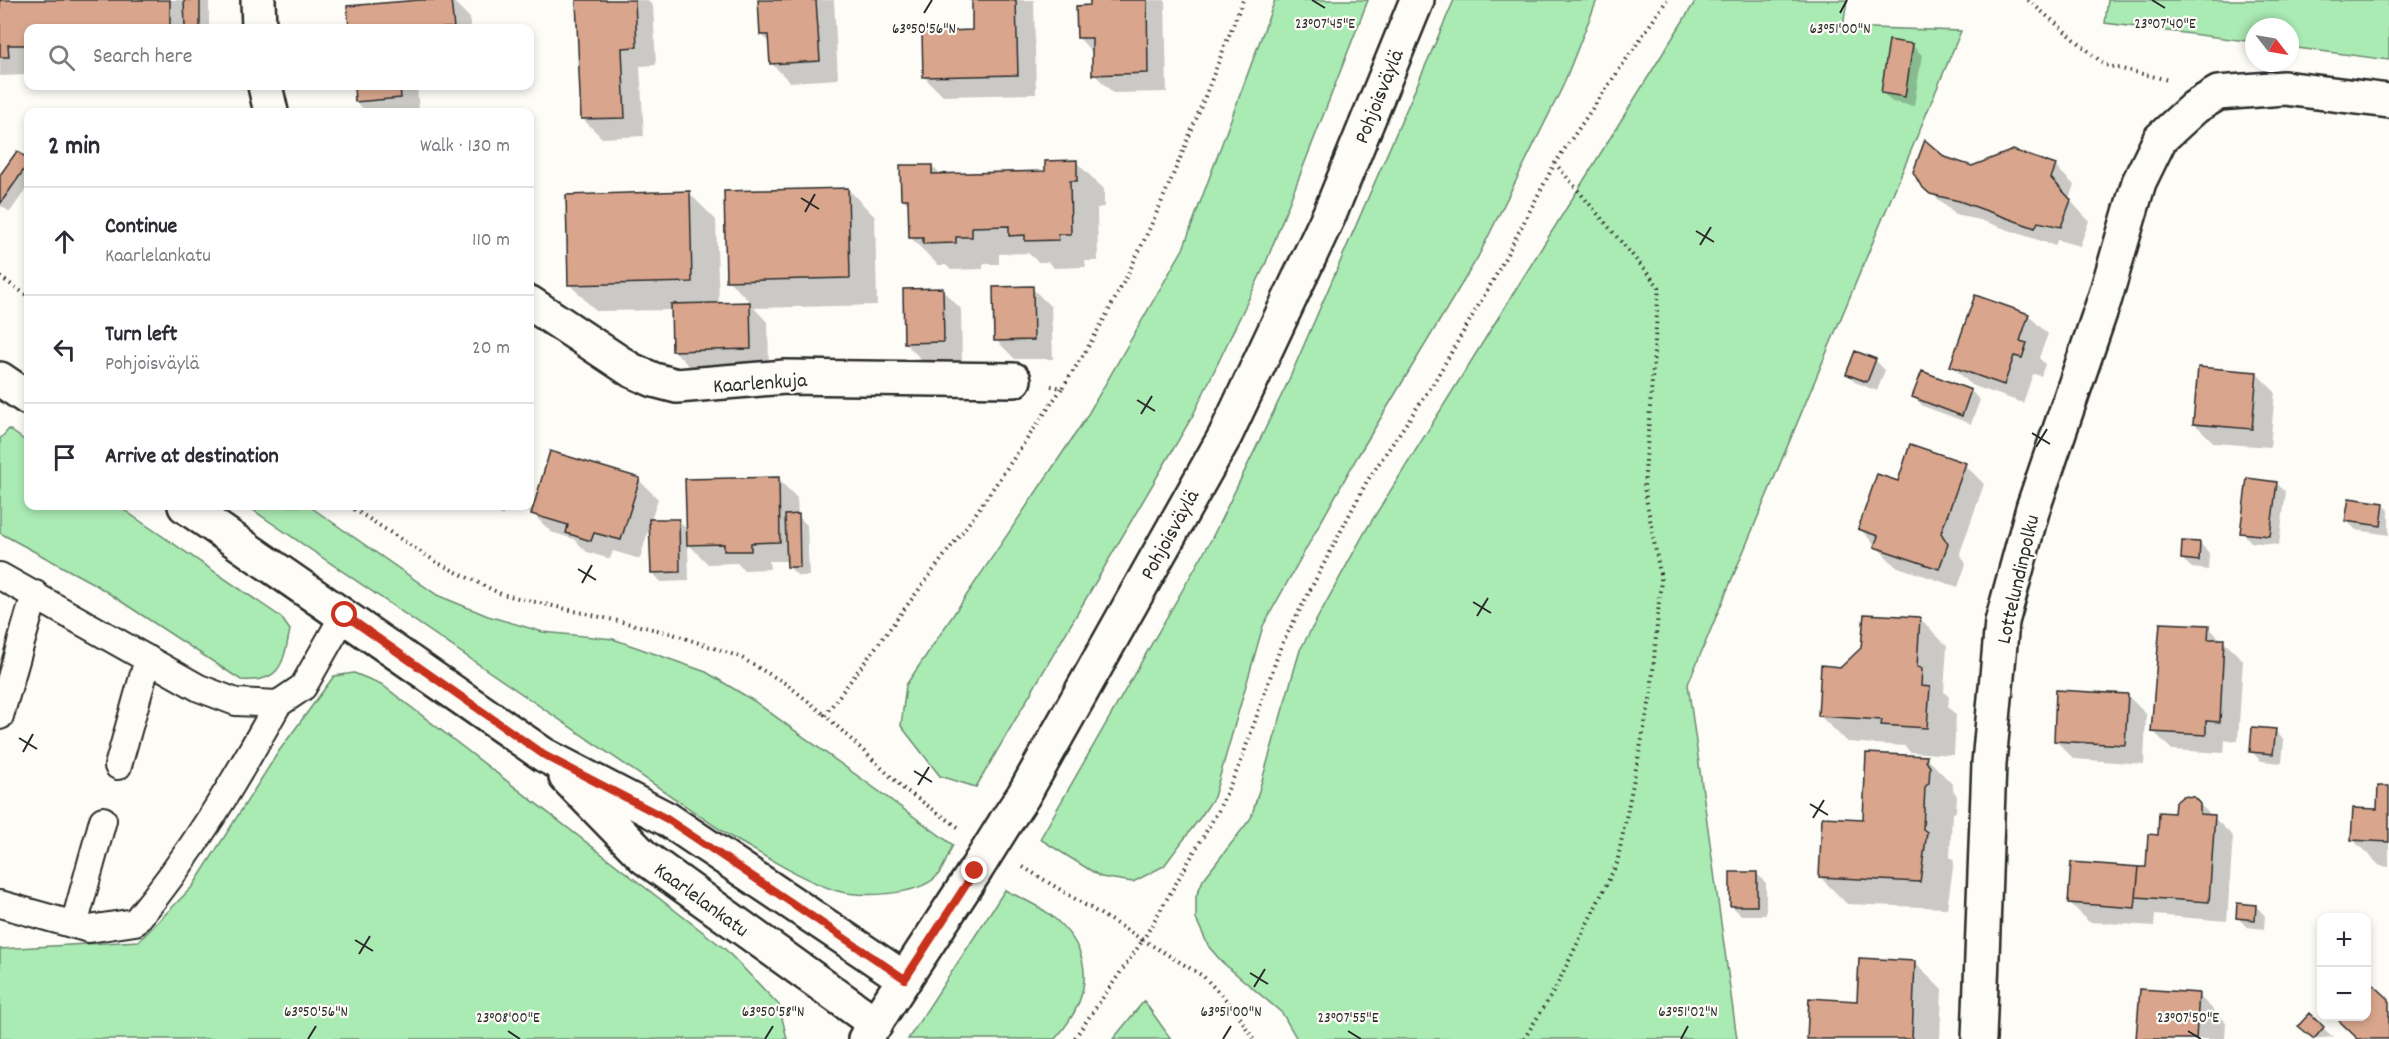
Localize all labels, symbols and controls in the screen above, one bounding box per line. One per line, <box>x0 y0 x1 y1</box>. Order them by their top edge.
text: 23°07'45"E <box>1295 14 1355 36</box>
text: 23°07'40"E <box>2134 14 2196 36</box>
north arrow <box>2245 18 2299 72</box>
text: 63°50'56"N <box>892 19 956 41</box>
text: 63°51'00"N <box>1809 19 1871 41</box>
search box <box>24 24 534 90</box>
icon: search <box>45 41 78 74</box>
text: Search here <box>93 42 192 73</box>
street label: Pohjoisväylä <box>1348 45 1413 149</box>
text: 2 min <box>48 129 100 166</box>
text: Walk · 130 m <box>420 133 510 161</box>
text: Continue <box>105 212 177 243</box>
icon: ahead <box>48 225 81 258</box>
text: 110 m <box>472 227 510 255</box>
text: Kaarlelankatu <box>105 243 211 271</box>
text: Turn left <box>105 320 177 351</box>
icon: left <box>48 333 81 366</box>
text: 20 m <box>472 335 510 363</box>
text: Pohjoisväylä <box>105 351 200 379</box>
street label: Kaarlenkuja <box>712 367 809 403</box>
icon: arrive <box>48 441 81 474</box>
text: Arrive at destination <box>105 442 279 473</box>
street label: Pohjoisväylä <box>1134 484 1209 586</box>
street label: Lottelundinpolku <box>1991 512 2049 647</box>
route start <box>331 601 357 627</box>
street label: Kaarlelankatu <box>646 857 754 946</box>
route end <box>961 857 987 883</box>
map controls <box>2317 913 2371 1021</box>
button: + <box>2317 913 2371 967</box>
button: − <box>2317 967 2371 1021</box>
text: 63°50'56"N <box>284 1002 348 1024</box>
text: 63°50'58"N <box>742 1002 804 1024</box>
text: 63°51'00"N <box>1200 1002 1262 1024</box>
text: 63°51'02"N <box>1658 1002 1718 1024</box>
text: 23°08'00"E <box>476 1008 540 1030</box>
text: 23°07'55"E <box>1318 1008 1379 1030</box>
text: 23°07'50"E <box>2157 1008 2219 1030</box>

